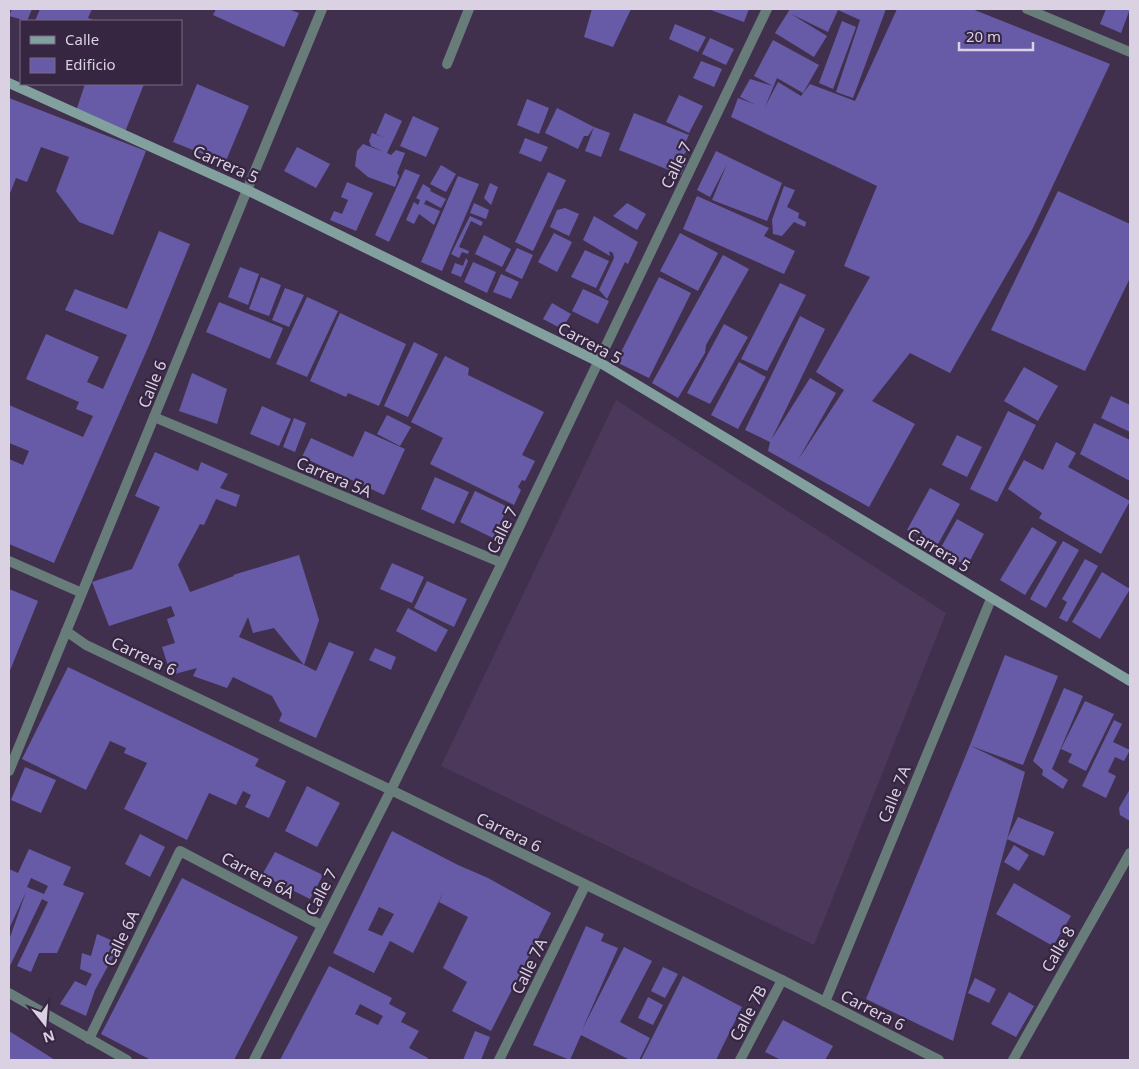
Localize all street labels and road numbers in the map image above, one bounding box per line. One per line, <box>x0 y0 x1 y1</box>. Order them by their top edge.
street label: Calle 7 <box>655 138 697 192</box>
street label: Carrera 5 <box>190 140 262 188</box>
street label: Carrera 5 <box>554 317 626 369</box>
street label: Calle 6 <box>132 357 172 411</box>
street label: Carrera 5A <box>293 451 376 503</box>
street label: Calle 7 <box>481 503 523 557</box>
street label: Carrera 5 <box>904 523 974 577</box>
street label: Carrera 6 <box>108 631 180 681</box>
street label: Calle 7A <box>873 761 916 826</box>
street label: Carrera 6 <box>473 807 545 857</box>
street label: Carrera 6A <box>218 847 299 904</box>
street label: Calle 7 <box>300 865 342 919</box>
street label: Calle 6A <box>98 906 144 970</box>
street label: Calle 8 <box>1036 922 1080 976</box>
street label: Calle 7A <box>506 934 552 998</box>
street label: Calle 7B <box>724 981 772 1045</box>
street label: Carrera 6 <box>837 984 909 1036</box>

